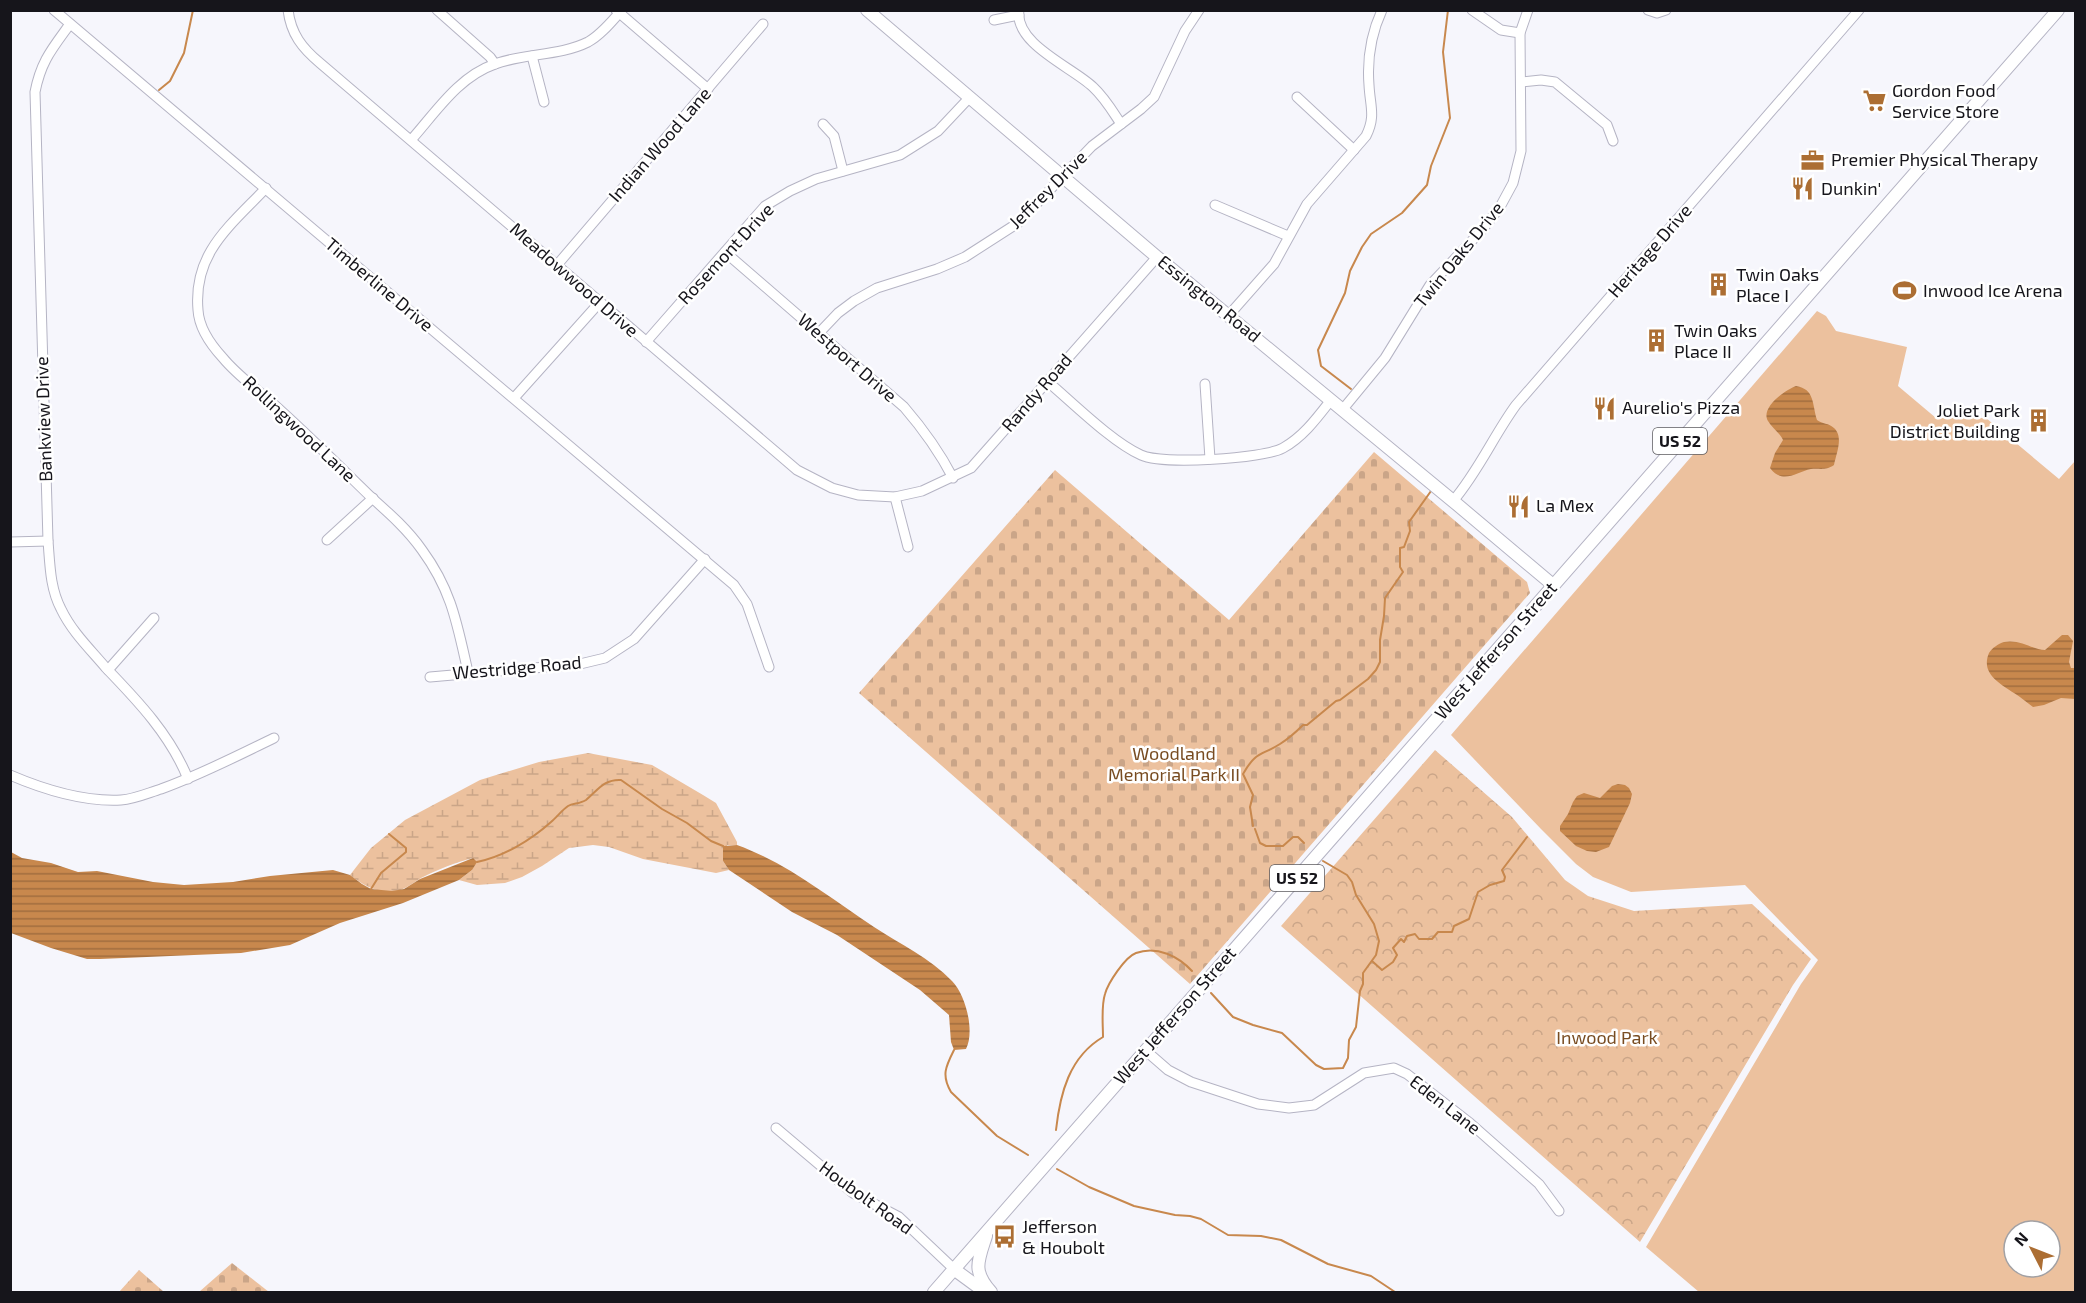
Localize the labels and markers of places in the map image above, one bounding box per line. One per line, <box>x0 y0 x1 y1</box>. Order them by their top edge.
place label: Gordon Food Service Store <box>1892 79 1999 122</box>
supermarket icon: Gordon Food Service Store <box>1861 88 1887 114</box>
office icon: Premier Physical Therapy <box>1800 147 1826 173</box>
place label: Premier Physical Therapy <box>1831 148 2038 170</box>
restaurant icon: Dunkin' <box>1790 176 1816 202</box>
place label: Dunkin' <box>1821 177 1881 199</box>
place label: Twin Oaks Place I <box>1736 263 1819 306</box>
building icon: Twin Oaks Place I <box>1705 272 1731 298</box>
sports icon: Inwood Ice Arena <box>1892 278 1918 304</box>
place label: Inwood Ice Arena <box>1923 279 2063 301</box>
place label: Twin Oaks Place II <box>1674 319 1757 362</box>
building icon: Twin Oaks Place II <box>1643 328 1669 354</box>
restaurant icon: Aurelio's Pizza <box>1591 395 1617 421</box>
place label: Aurelio's Pizza <box>1622 396 1740 418</box>
place label: Joliet Park District Building <box>1890 399 2020 442</box>
building icon: Joliet Park District Building <box>2025 408 2051 434</box>
restaurant icon: La Mex <box>1505 493 1531 519</box>
place label: La Mex <box>1536 494 1595 516</box>
place label: Jefferson & Houbolt <box>1022 1215 1105 1258</box>
bus stop icon: Jefferson & Houbolt <box>991 1224 1017 1250</box>

